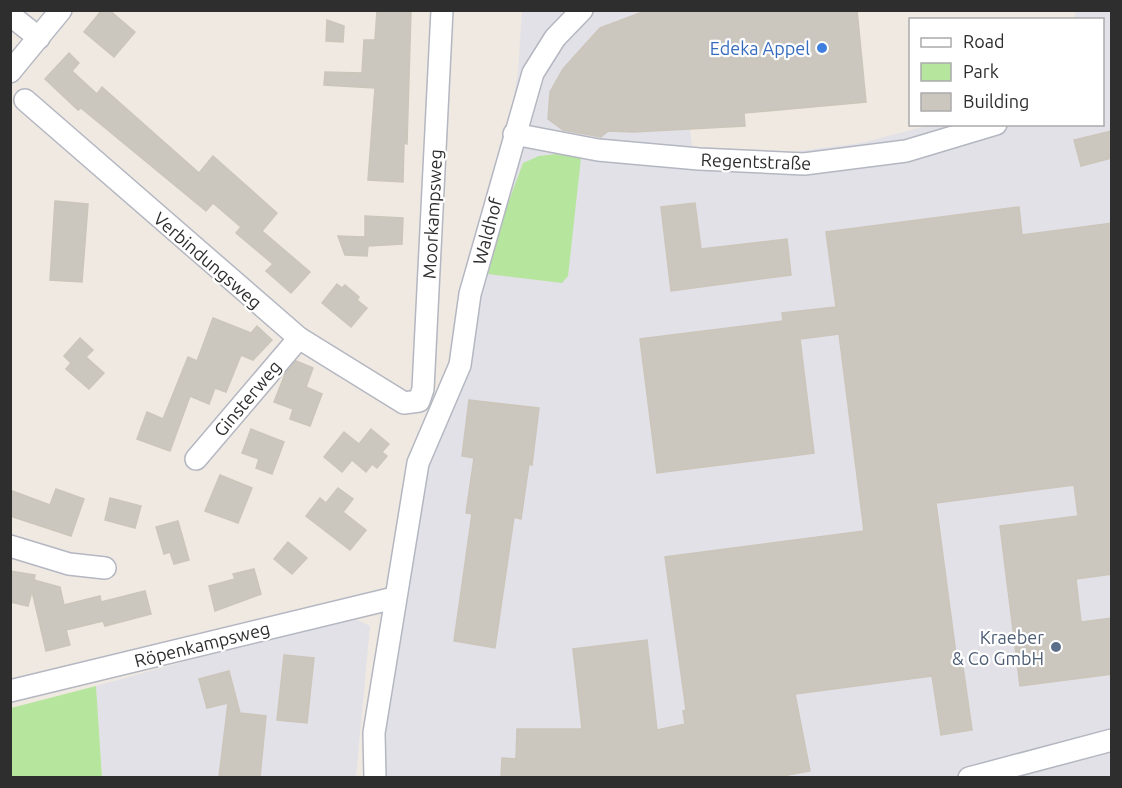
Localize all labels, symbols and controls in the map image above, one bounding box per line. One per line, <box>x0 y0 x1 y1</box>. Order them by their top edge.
legend <box>909 18 1104 126</box>
text: Road <box>963 31 1005 51</box>
place label: Edeka Appel <box>710 38 810 58</box>
marker: Edeka Appel <box>815 41 829 55</box>
text: Park <box>963 61 999 81</box>
text: Building <box>963 91 1029 111</box>
street label: Moorkampsweg <box>419 149 445 279</box>
street label: Regentstraße <box>700 149 812 173</box>
street label: Waldhof <box>468 195 506 267</box>
street label: Verbindungsweg <box>150 208 266 312</box>
street label: Ginsterweg <box>210 356 284 440</box>
street label: Röpenkampsweg <box>132 617 272 671</box>
place label: Kraeber & Co GmbH <box>952 627 1044 668</box>
marker: Kraeber & Co GmbH <box>1049 640 1063 654</box>

